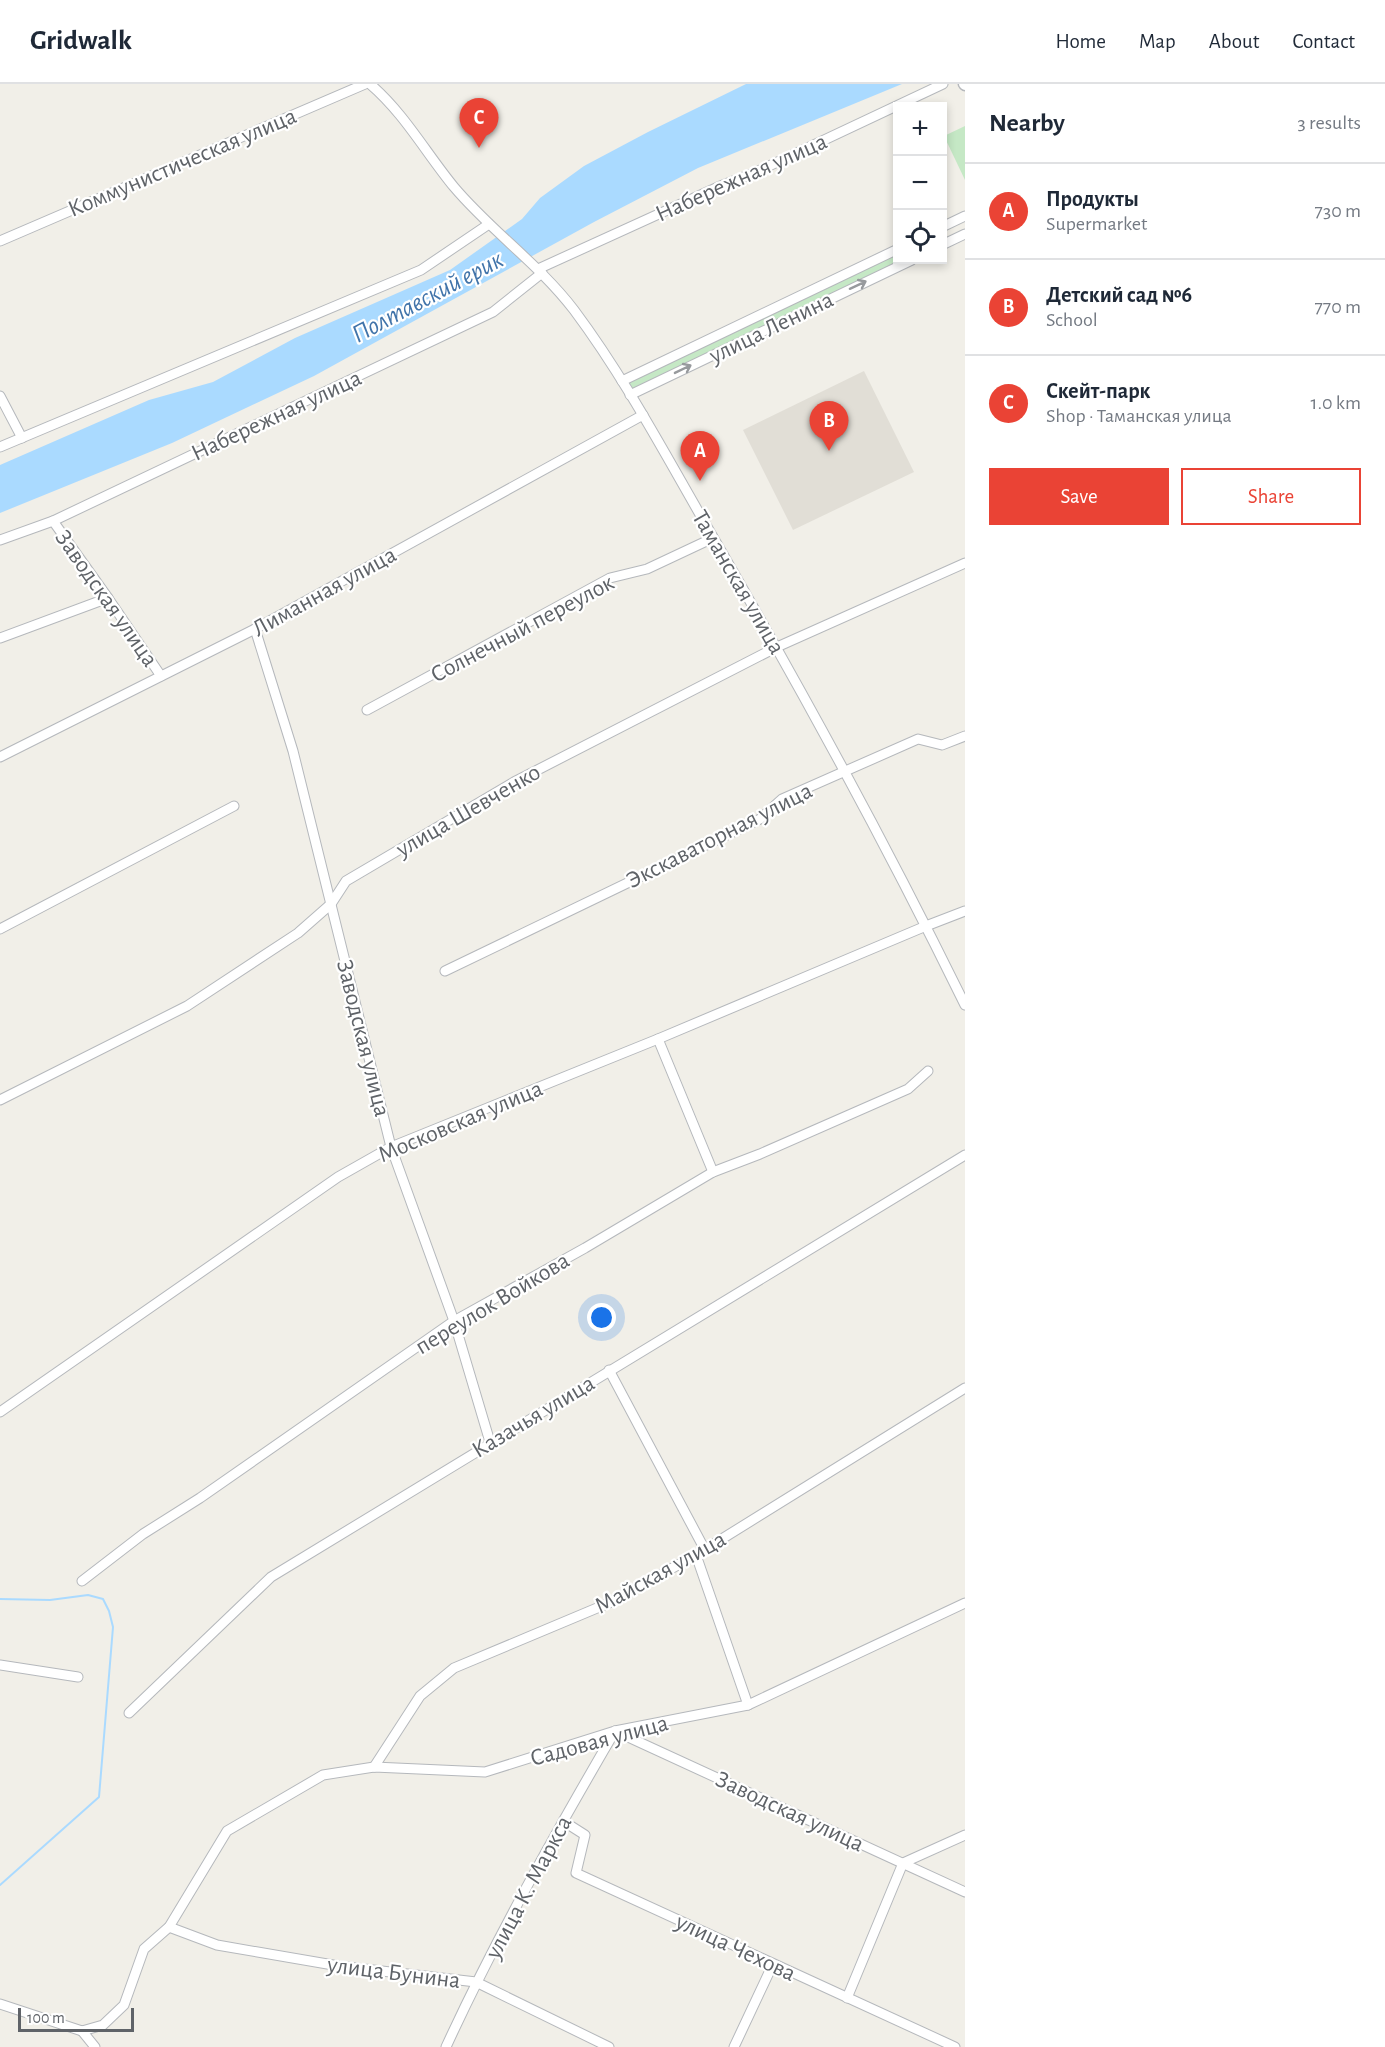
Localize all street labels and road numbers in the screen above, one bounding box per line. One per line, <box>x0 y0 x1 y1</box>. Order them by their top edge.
street label: Коммунистическая улица <box>65 104 300 222</box>
street label: Набережная улица <box>652 129 831 226</box>
street label: улица Ленина <box>705 288 837 369</box>
street label: Набережная улица <box>188 366 365 466</box>
street label: Таманская улица <box>687 506 789 659</box>
street label: Заводская улица <box>50 526 162 671</box>
street label: Лиманная улица <box>248 542 401 641</box>
street label: Солнечный переулок <box>427 570 618 687</box>
street label: улица Шевченко <box>391 760 545 862</box>
street label: Экскаваторная улица <box>623 779 816 893</box>
street label: Заводская улица <box>332 957 394 1119</box>
street label: Московская улица <box>374 1076 546 1167</box>
street label: переулок Войкова <box>411 1248 574 1359</box>
street label: Казачья улица <box>468 1371 599 1463</box>
street label: Майская улица <box>591 1527 730 1619</box>
street label: Садовая улица <box>528 1711 671 1771</box>
street label: Заводская улица <box>712 1767 867 1857</box>
street label: улица К. Маркса <box>481 1812 577 1964</box>
street label: улица Чехова <box>671 1909 799 1986</box>
street label: улица Бунина <box>325 1953 462 1993</box>

